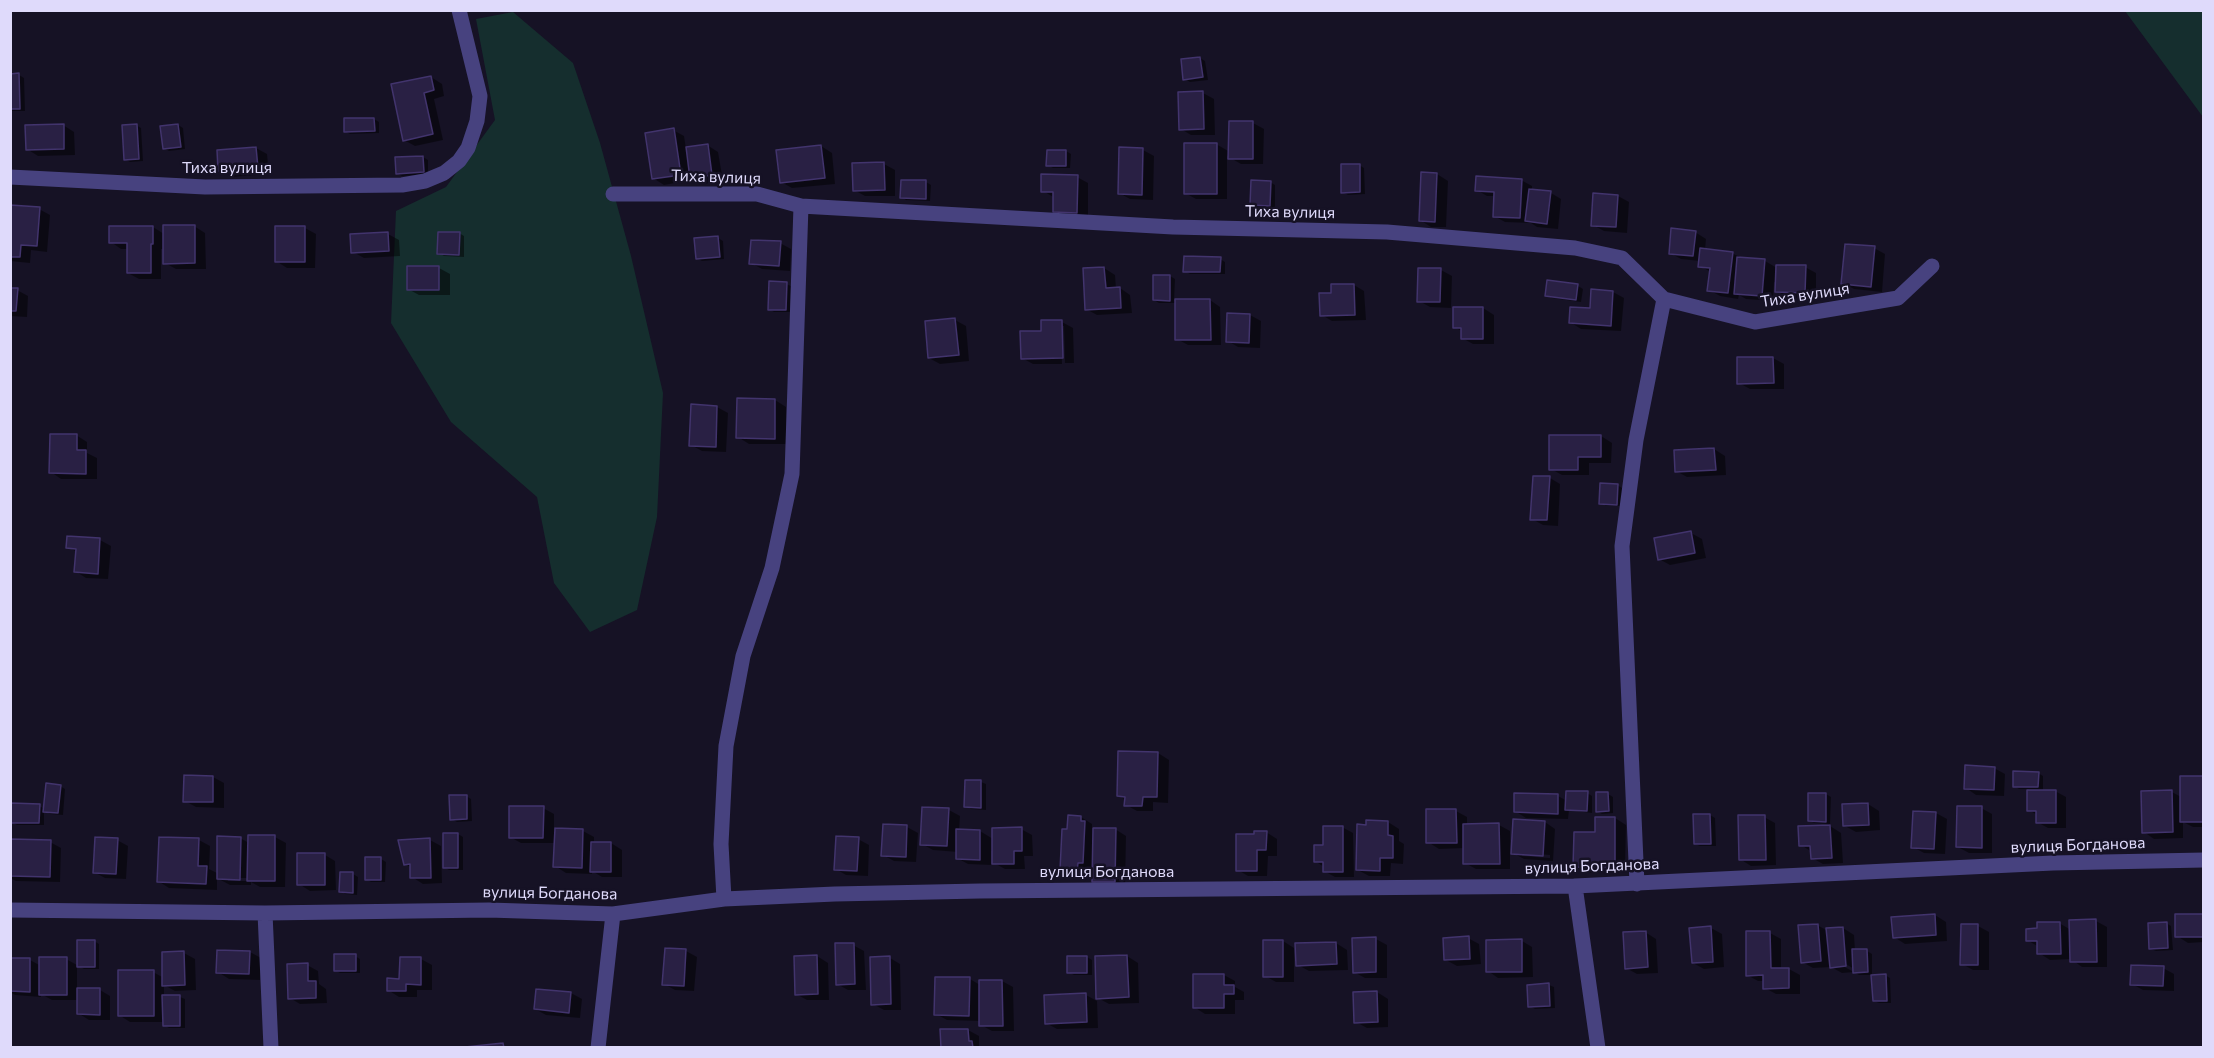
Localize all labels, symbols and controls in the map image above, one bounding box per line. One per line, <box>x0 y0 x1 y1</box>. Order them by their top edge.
street label: Тиха вулиця <box>182 158 272 178</box>
street label: Тиха вулиця <box>671 166 761 188</box>
street label: Тиха вулиця <box>1245 202 1335 222</box>
street label: Тиха вулиця <box>1759 278 1851 312</box>
street label: вулиця Богданова <box>2010 833 2146 857</box>
street label: вулиця Богданова <box>1524 854 1660 878</box>
street label: вулиця Богданова <box>1040 862 1174 882</box>
street label: вулиця Богданова <box>482 882 618 904</box>

